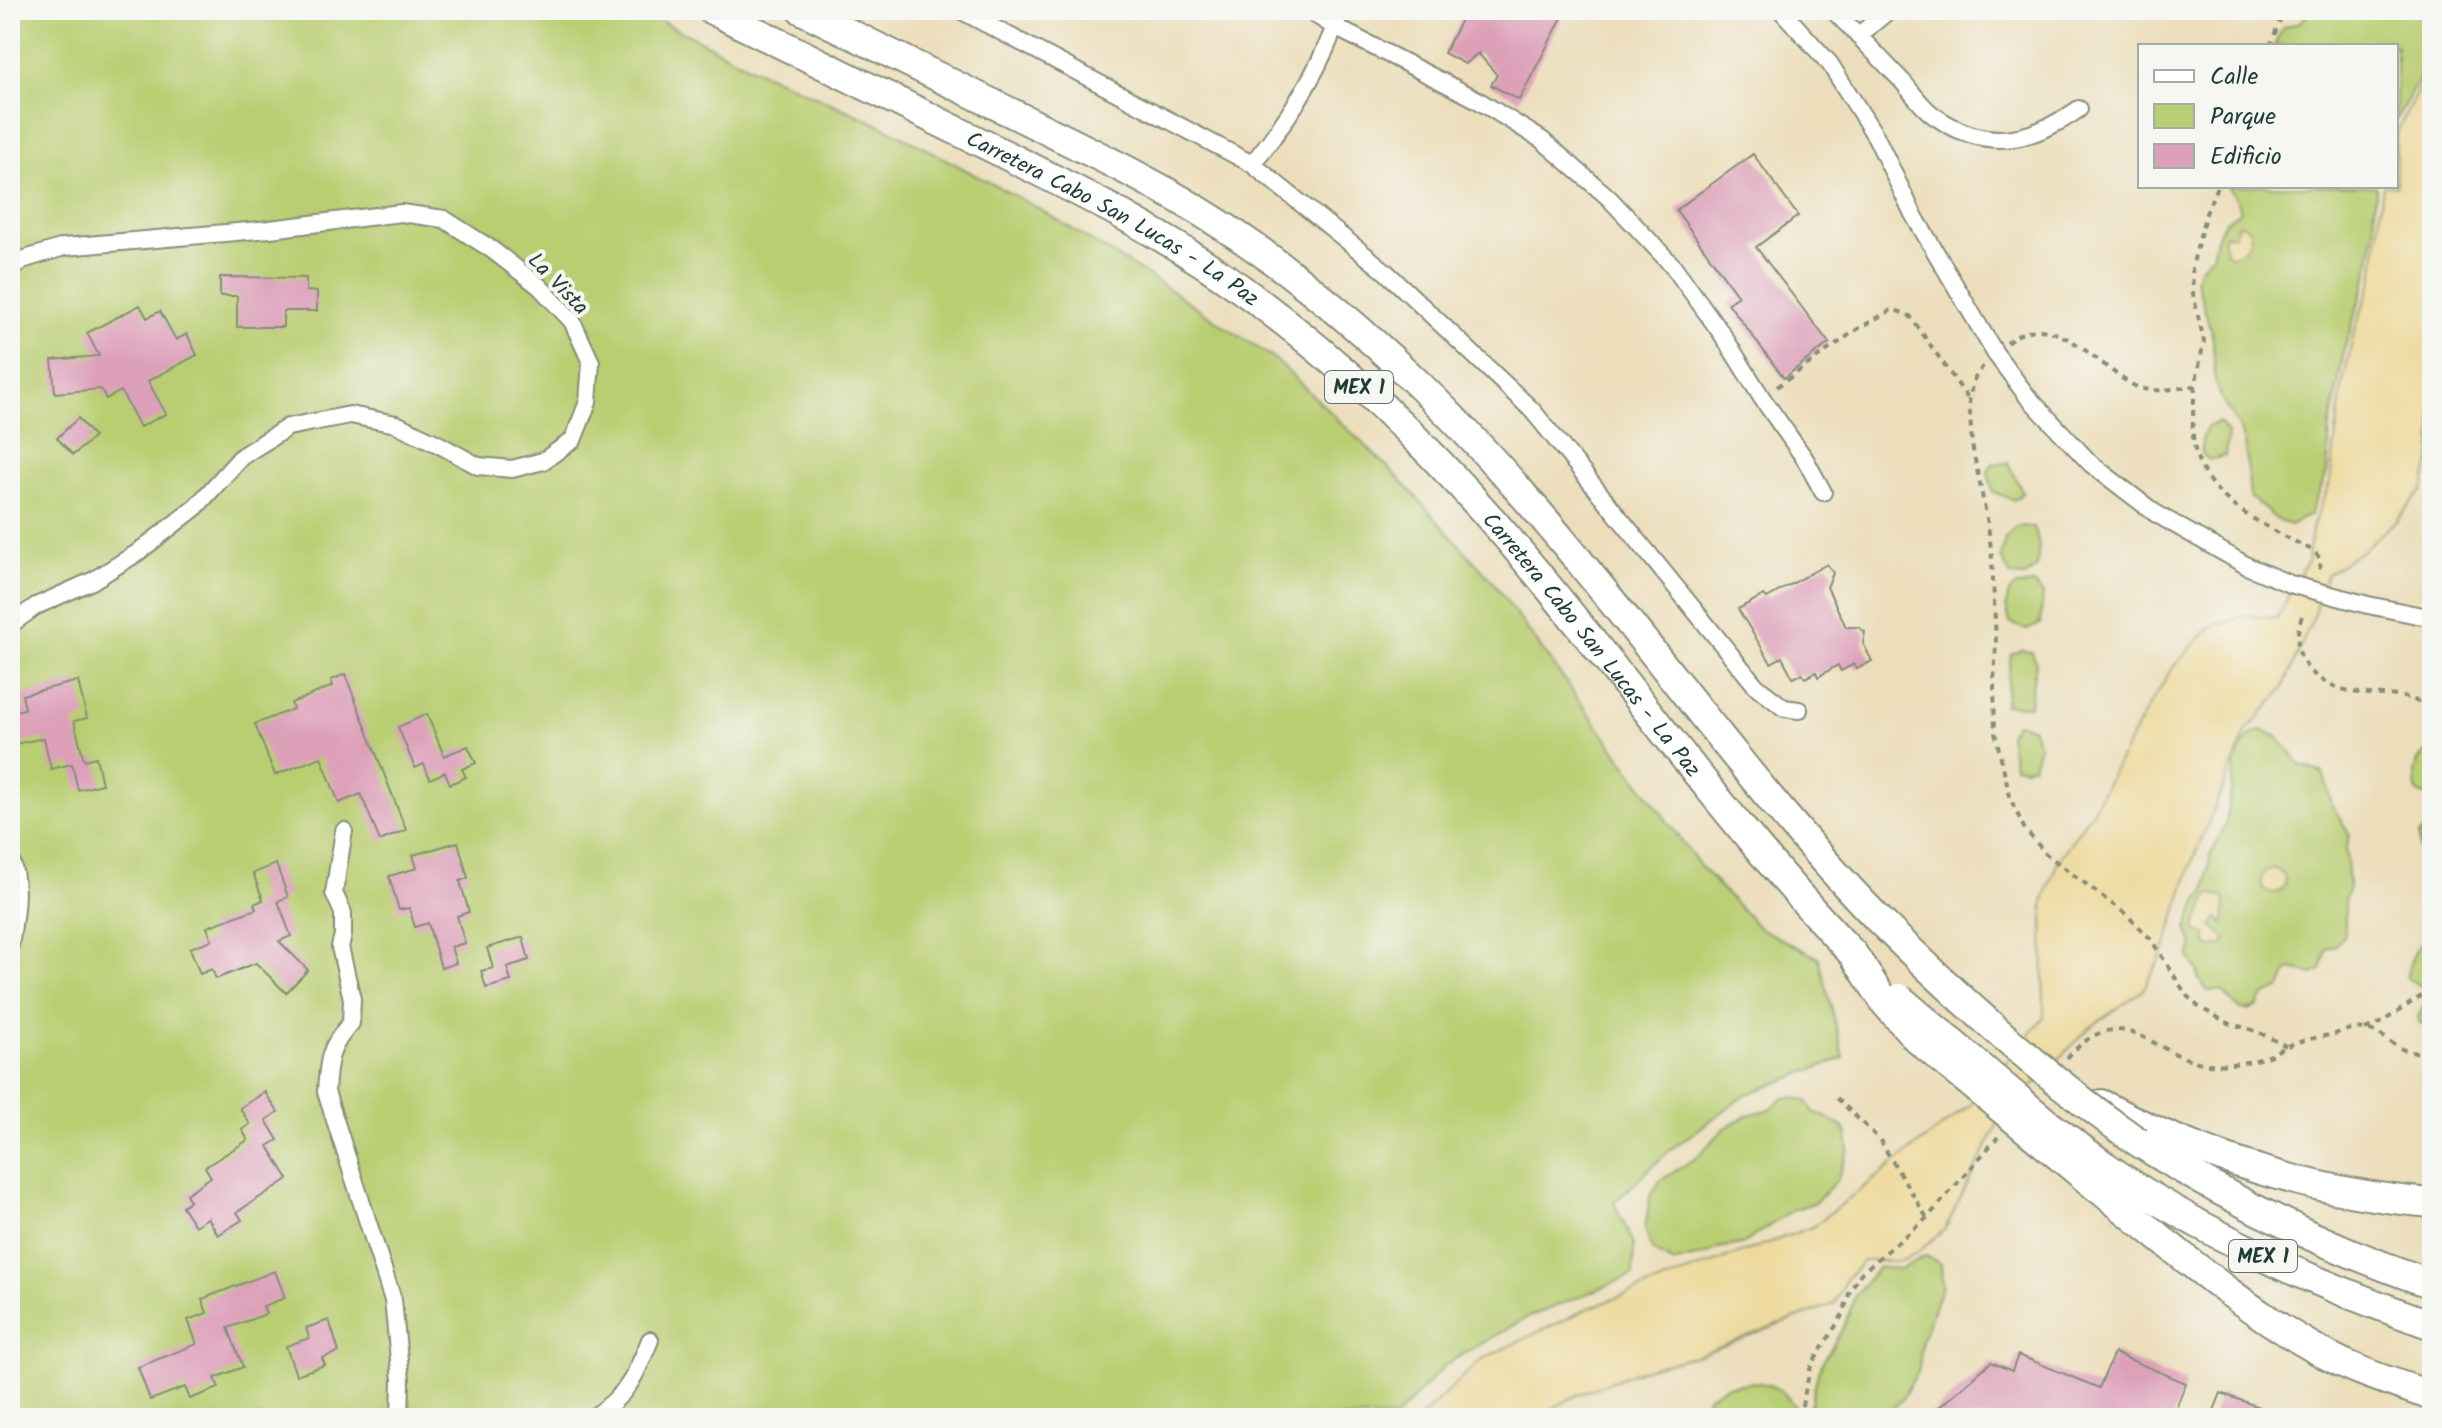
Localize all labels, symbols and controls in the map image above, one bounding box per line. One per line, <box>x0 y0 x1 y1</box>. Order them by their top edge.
legend <box>2138 44 2398 188</box>
text: Calle <box>2210 58 2258 97</box>
text: Parque <box>2210 98 2276 137</box>
street label: Carretera Cabo San Lucas - La Paz <box>960 123 1266 317</box>
text: Edificio <box>2210 138 2282 177</box>
street label: La Vista <box>518 245 596 324</box>
road number: MEX 1 <box>1325 371 1393 403</box>
street label: Carretera Cabo San Lucas - La Paz <box>1473 505 1709 786</box>
road number: MEX 1 <box>2229 1240 2297 1272</box>

